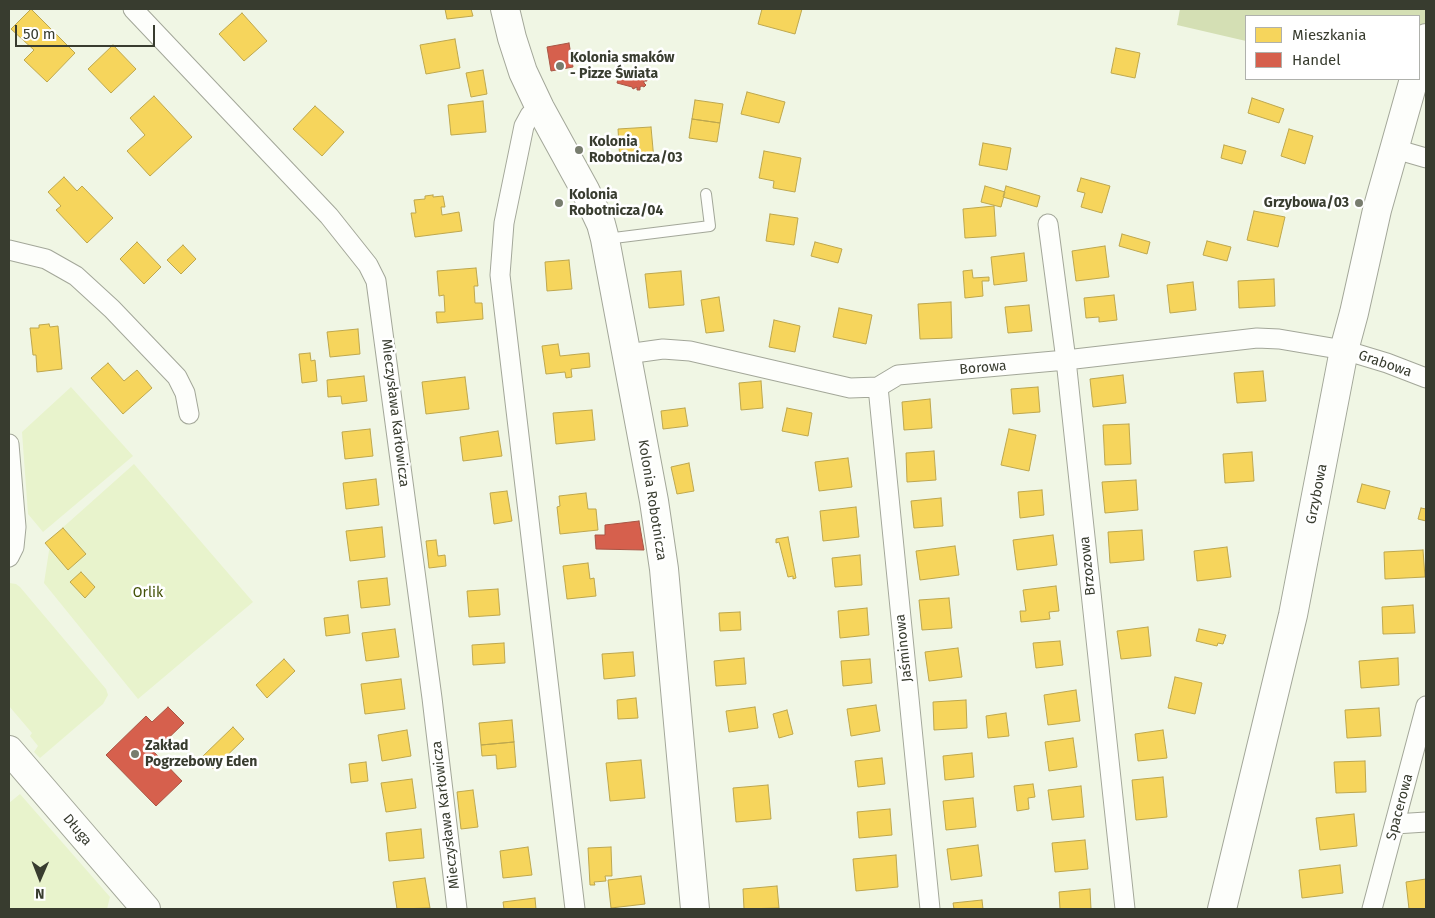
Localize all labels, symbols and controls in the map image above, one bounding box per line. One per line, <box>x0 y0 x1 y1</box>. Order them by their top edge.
scale bar <box>18 15 158 47</box>
legend <box>1245 15 1420 80</box>
text: 50 m <box>23 25 56 43</box>
text: Mieszkania <box>1292 26 1366 44</box>
place label: Kolonia smaków - Pizze Świata <box>570 50 675 82</box>
text: Handel <box>1292 51 1341 69</box>
marker: Kolonia smaków - Pizze Świata <box>554 60 566 72</box>
place label: Kolonia Robotnicza/03 <box>589 134 683 166</box>
marker: Kolonia Robotnicza/03 <box>573 144 585 156</box>
place label: Kolonia Robotnicza/04 <box>569 187 663 220</box>
place label: Grzybowa/03 <box>1264 195 1349 211</box>
marker: Kolonia Robotnicza/04 <box>553 197 565 209</box>
marker: Grzybowa/03 <box>1353 197 1365 209</box>
street label: Mieczysława Karłowicza <box>378 338 412 488</box>
street label: Grabowa <box>1356 347 1414 381</box>
street label: Borowa <box>959 358 1007 378</box>
street label: Kolonia Robotnicza <box>634 438 670 562</box>
street label: Grzybowa <box>1303 462 1331 526</box>
street label: Brzozowa <box>1077 536 1099 596</box>
park label: Orlik <box>133 585 163 601</box>
street label: Jaśminowa <box>892 613 916 683</box>
place label: Zakład Pogrzebowy Eden <box>145 738 257 770</box>
street label: Mieczysława Karłowicza <box>429 740 463 890</box>
marker: Zakład Pogrzebowy Eden <box>129 748 141 760</box>
street label: Spacerowa <box>1383 772 1417 842</box>
street label: Długa <box>59 811 95 849</box>
north arrow <box>15 853 65 903</box>
text: N <box>35 885 45 902</box>

